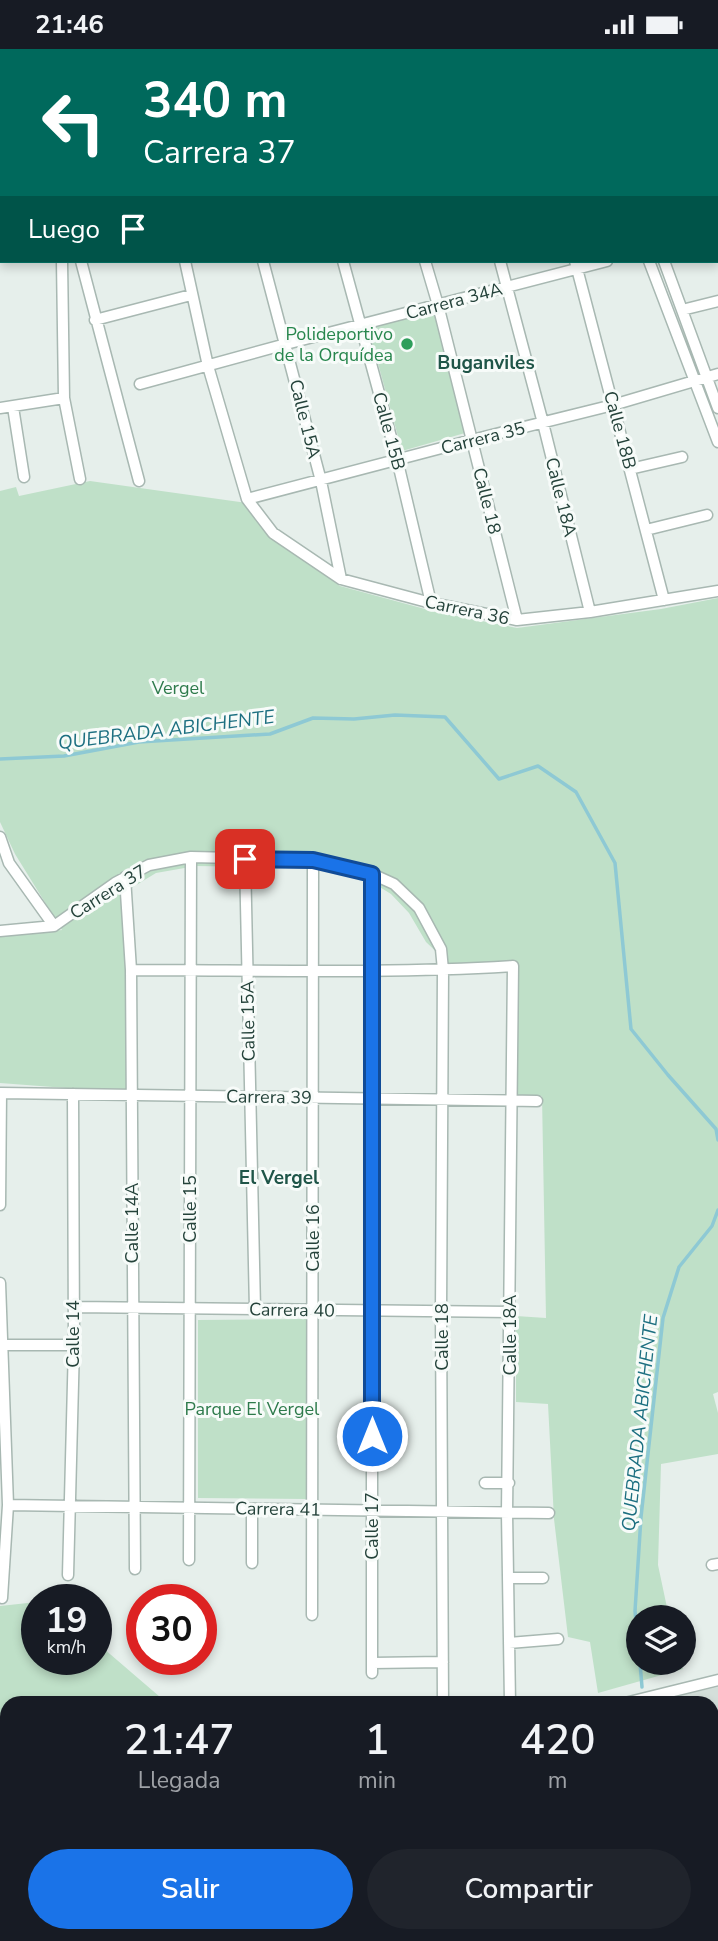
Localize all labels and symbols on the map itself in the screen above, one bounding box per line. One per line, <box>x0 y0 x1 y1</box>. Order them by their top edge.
street label: Carrera 34A <box>403 277 505 325</box>
place label: Polideportivo de la Orquídea <box>274 322 393 367</box>
marker: Polideportivo de la Orquídea <box>399 336 415 352</box>
district label: Buganviles <box>437 350 535 376</box>
street label: Calle 15A <box>284 377 326 461</box>
street label: Calle 18B <box>598 388 642 472</box>
street label: Calle 15B <box>367 389 411 473</box>
street label: Carrera 35 <box>438 416 528 460</box>
street label: Calle 18A <box>540 455 582 539</box>
street label: Calle 18 <box>467 465 507 537</box>
street label: Carrera 36 <box>423 589 511 631</box>
park label: Vergel <box>151 676 205 700</box>
water label: QUEBRADA ABICHENTE <box>56 704 277 756</box>
pin <box>215 829 275 889</box>
street label: Carrera 37 <box>65 859 151 925</box>
street label: Calle 15A <box>235 980 261 1062</box>
street label: Carrera 39 <box>226 1084 312 1110</box>
district label: El Vergel <box>239 1165 319 1191</box>
street label: Calle 15 <box>178 1175 202 1243</box>
street label: Calle 14A <box>120 1183 144 1263</box>
street label: Calle 16 <box>301 1204 325 1272</box>
street label: Calle 18A <box>498 1295 522 1375</box>
street label: Carrera 40 <box>249 1297 335 1323</box>
street label: Calle 14 <box>61 1300 85 1368</box>
street label: Calle 18 <box>430 1303 454 1371</box>
water label: QUEBRADA ABICHENTE <box>616 1313 664 1533</box>
park label: Parque El Vergel <box>185 1397 320 1421</box>
position arrow <box>335 1399 409 1473</box>
street label: Calle 17 <box>360 1492 384 1560</box>
street label: Carrera 41 <box>235 1496 321 1522</box>
speed limit sign: 30 <box>126 1584 217 1675</box>

